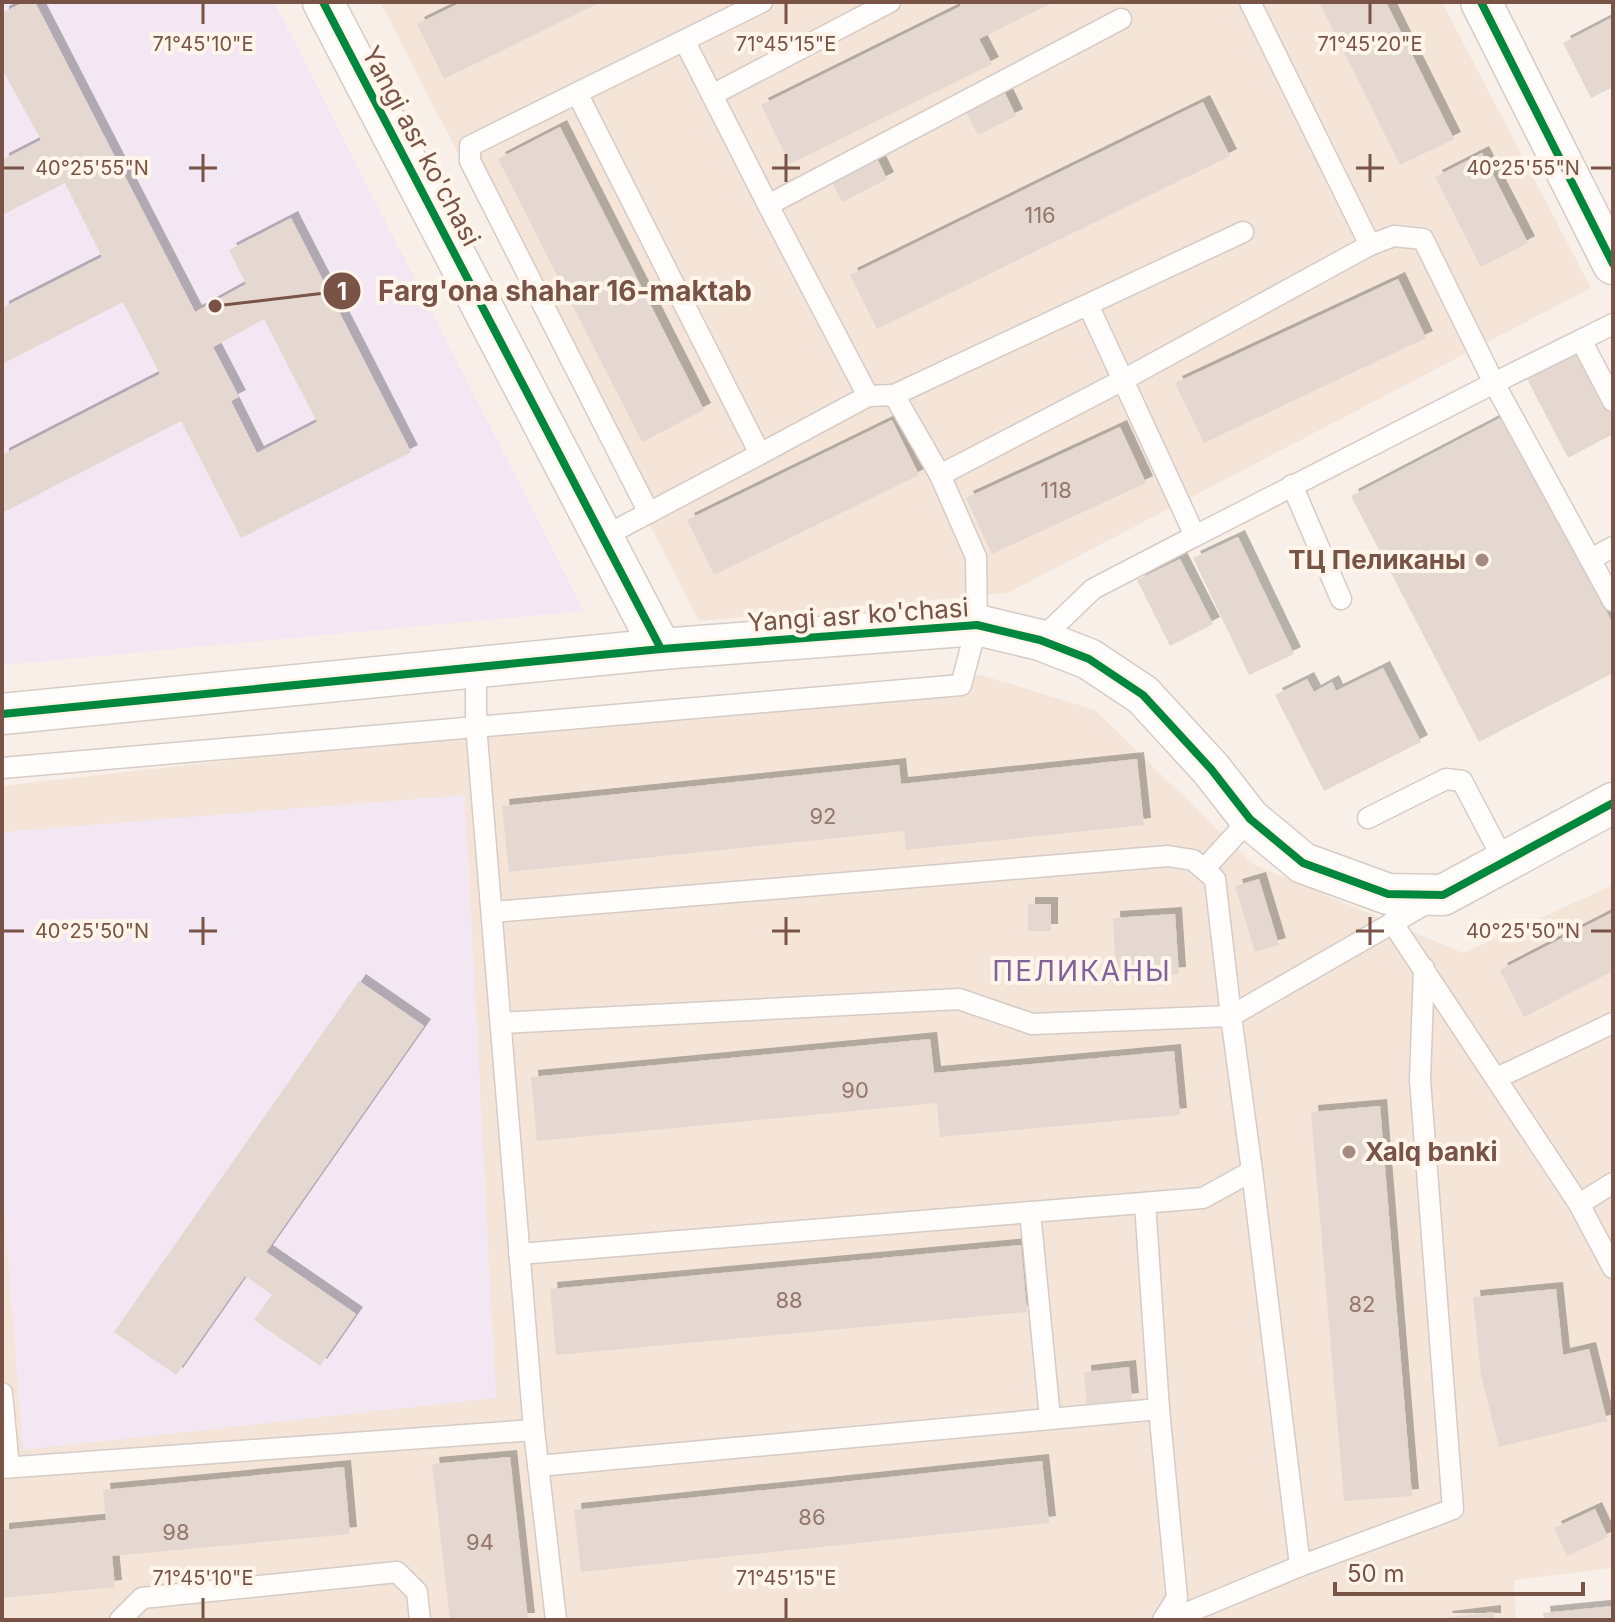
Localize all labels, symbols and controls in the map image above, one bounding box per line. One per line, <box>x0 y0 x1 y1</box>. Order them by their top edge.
text: 71°45'10"E <box>153 32 253 56</box>
text: 71°45'15"E <box>736 32 836 56</box>
text: 71°45'20"E <box>1318 32 1422 56</box>
street label: Yangi asr ko'chasi <box>356 41 487 251</box>
text: 40°25'55"N <box>35 156 149 180</box>
text: 40°25'55"N <box>1466 156 1580 180</box>
house number: 116 <box>1024 202 1056 228</box>
callout: Farg'ona shahar 16-maktab <box>322 265 768 317</box>
text: Farg'ona shahar 16-maktab <box>378 274 752 308</box>
text: 1 <box>337 277 347 306</box>
house number: 118 <box>1040 477 1072 503</box>
place label: ТЦ Пеликаны <box>1288 544 1466 575</box>
marker: ТЦ Пеликаны <box>1473 551 1491 569</box>
street label: Yangi asr ko'chasi <box>746 591 970 638</box>
house number: 92 <box>809 803 837 829</box>
text: 40°25'50"N <box>35 919 149 943</box>
text: 40°25'50"N <box>1466 919 1580 943</box>
district label: ПЕЛИКАНЫ <box>992 954 1172 988</box>
house number: 90 <box>841 1077 869 1103</box>
place label: Xalq banki <box>1365 1136 1497 1167</box>
marker: Xalq banki <box>1340 1143 1358 1161</box>
house number: 88 <box>775 1287 803 1313</box>
house number: 82 <box>1348 1291 1376 1317</box>
house number: 86 <box>798 1504 826 1530</box>
house number: 98 <box>162 1519 190 1545</box>
house number: 94 <box>466 1529 494 1555</box>
scale bar <box>1335 1546 1583 1596</box>
text: 50 m <box>1347 1559 1405 1588</box>
text: 71°45'10"E <box>153 1566 253 1590</box>
text: 71°45'15"E <box>736 1566 836 1590</box>

